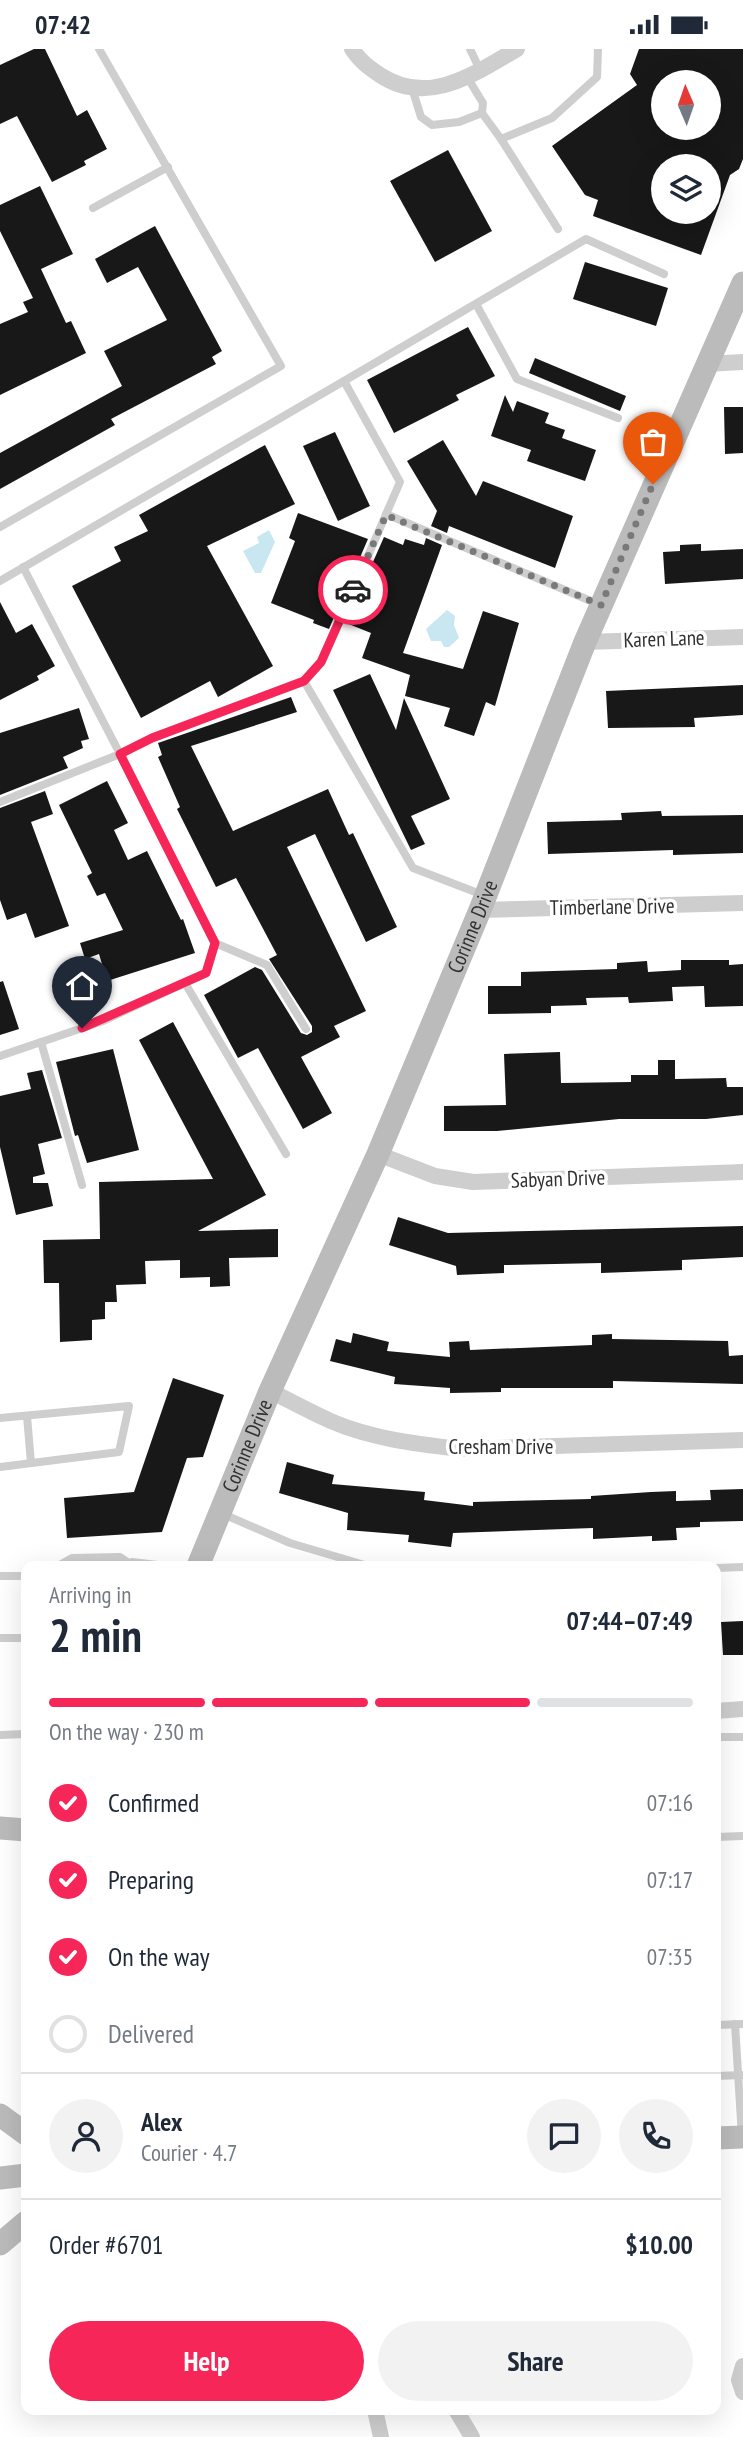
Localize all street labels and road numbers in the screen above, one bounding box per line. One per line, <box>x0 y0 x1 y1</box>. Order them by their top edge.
street label: Karen Lane <box>623 624 705 653</box>
street label: Corinne Drive <box>441 876 503 977</box>
street label: Timberlane Drive <box>549 892 675 921</box>
street label: Sabyan Drive <box>510 1163 606 1194</box>
street label: Corinne Drive <box>216 1395 278 1496</box>
street label: Cresham Drive <box>449 1433 553 1460</box>

